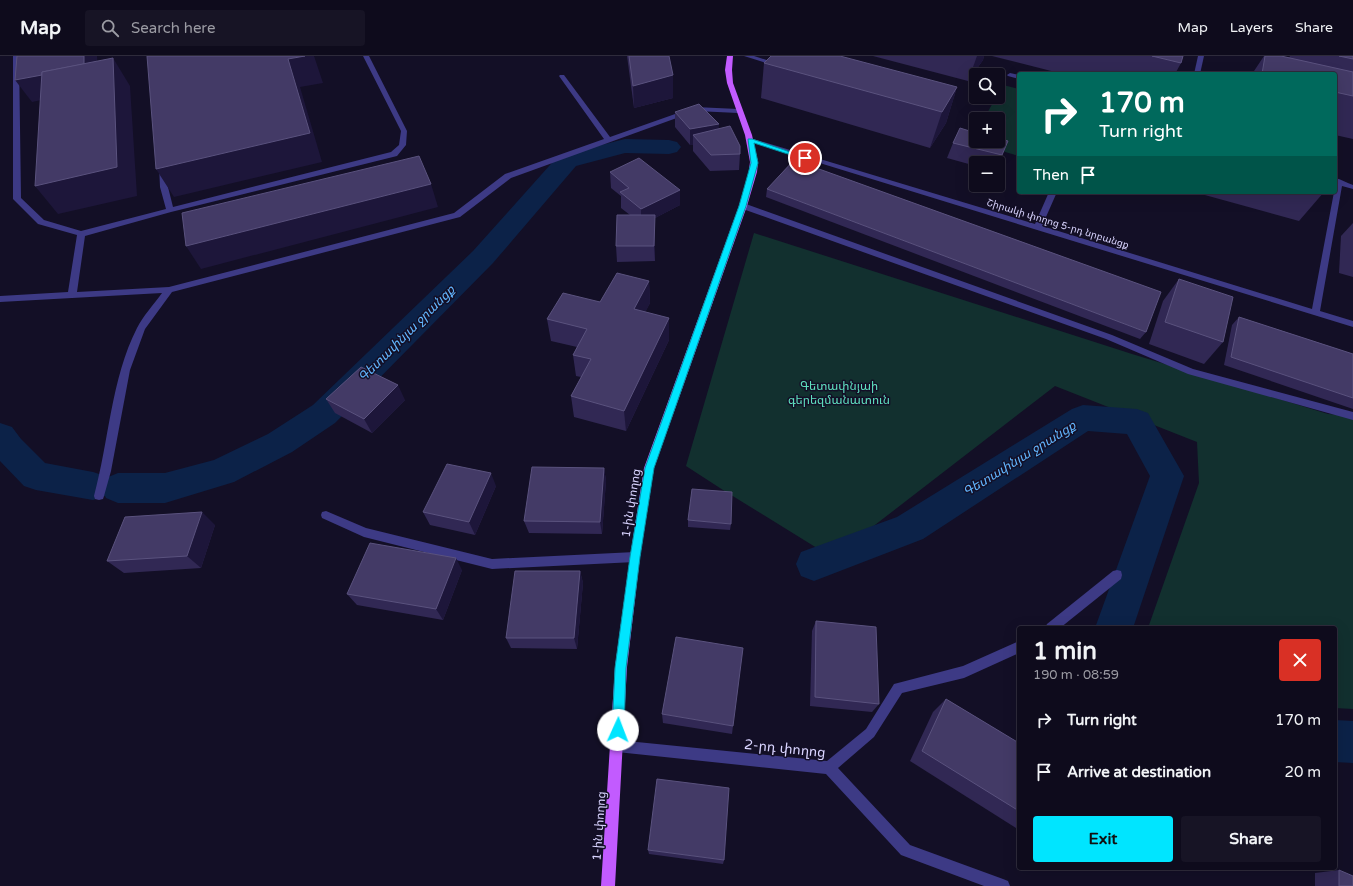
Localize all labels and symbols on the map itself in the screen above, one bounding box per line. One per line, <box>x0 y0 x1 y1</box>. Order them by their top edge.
pin <box>788 141 822 175</box>
street label: Շիրակի փողոց 5-րդ նրբանցք <box>985 197 1130 251</box>
water label: Գետափնյա ջրանցք <box>355 281 459 385</box>
park label: Գետափնյաի գերեզմանատուն <box>788 379 890 407</box>
water label: Գետափնյա ջրանցք <box>960 417 1080 500</box>
street label: 1-ին փողոց <box>619 468 643 538</box>
position arrow <box>597 709 639 751</box>
street label: 2-րդ փողոց <box>743 736 826 761</box>
street label: 1-ին փողոց <box>590 791 608 861</box>

